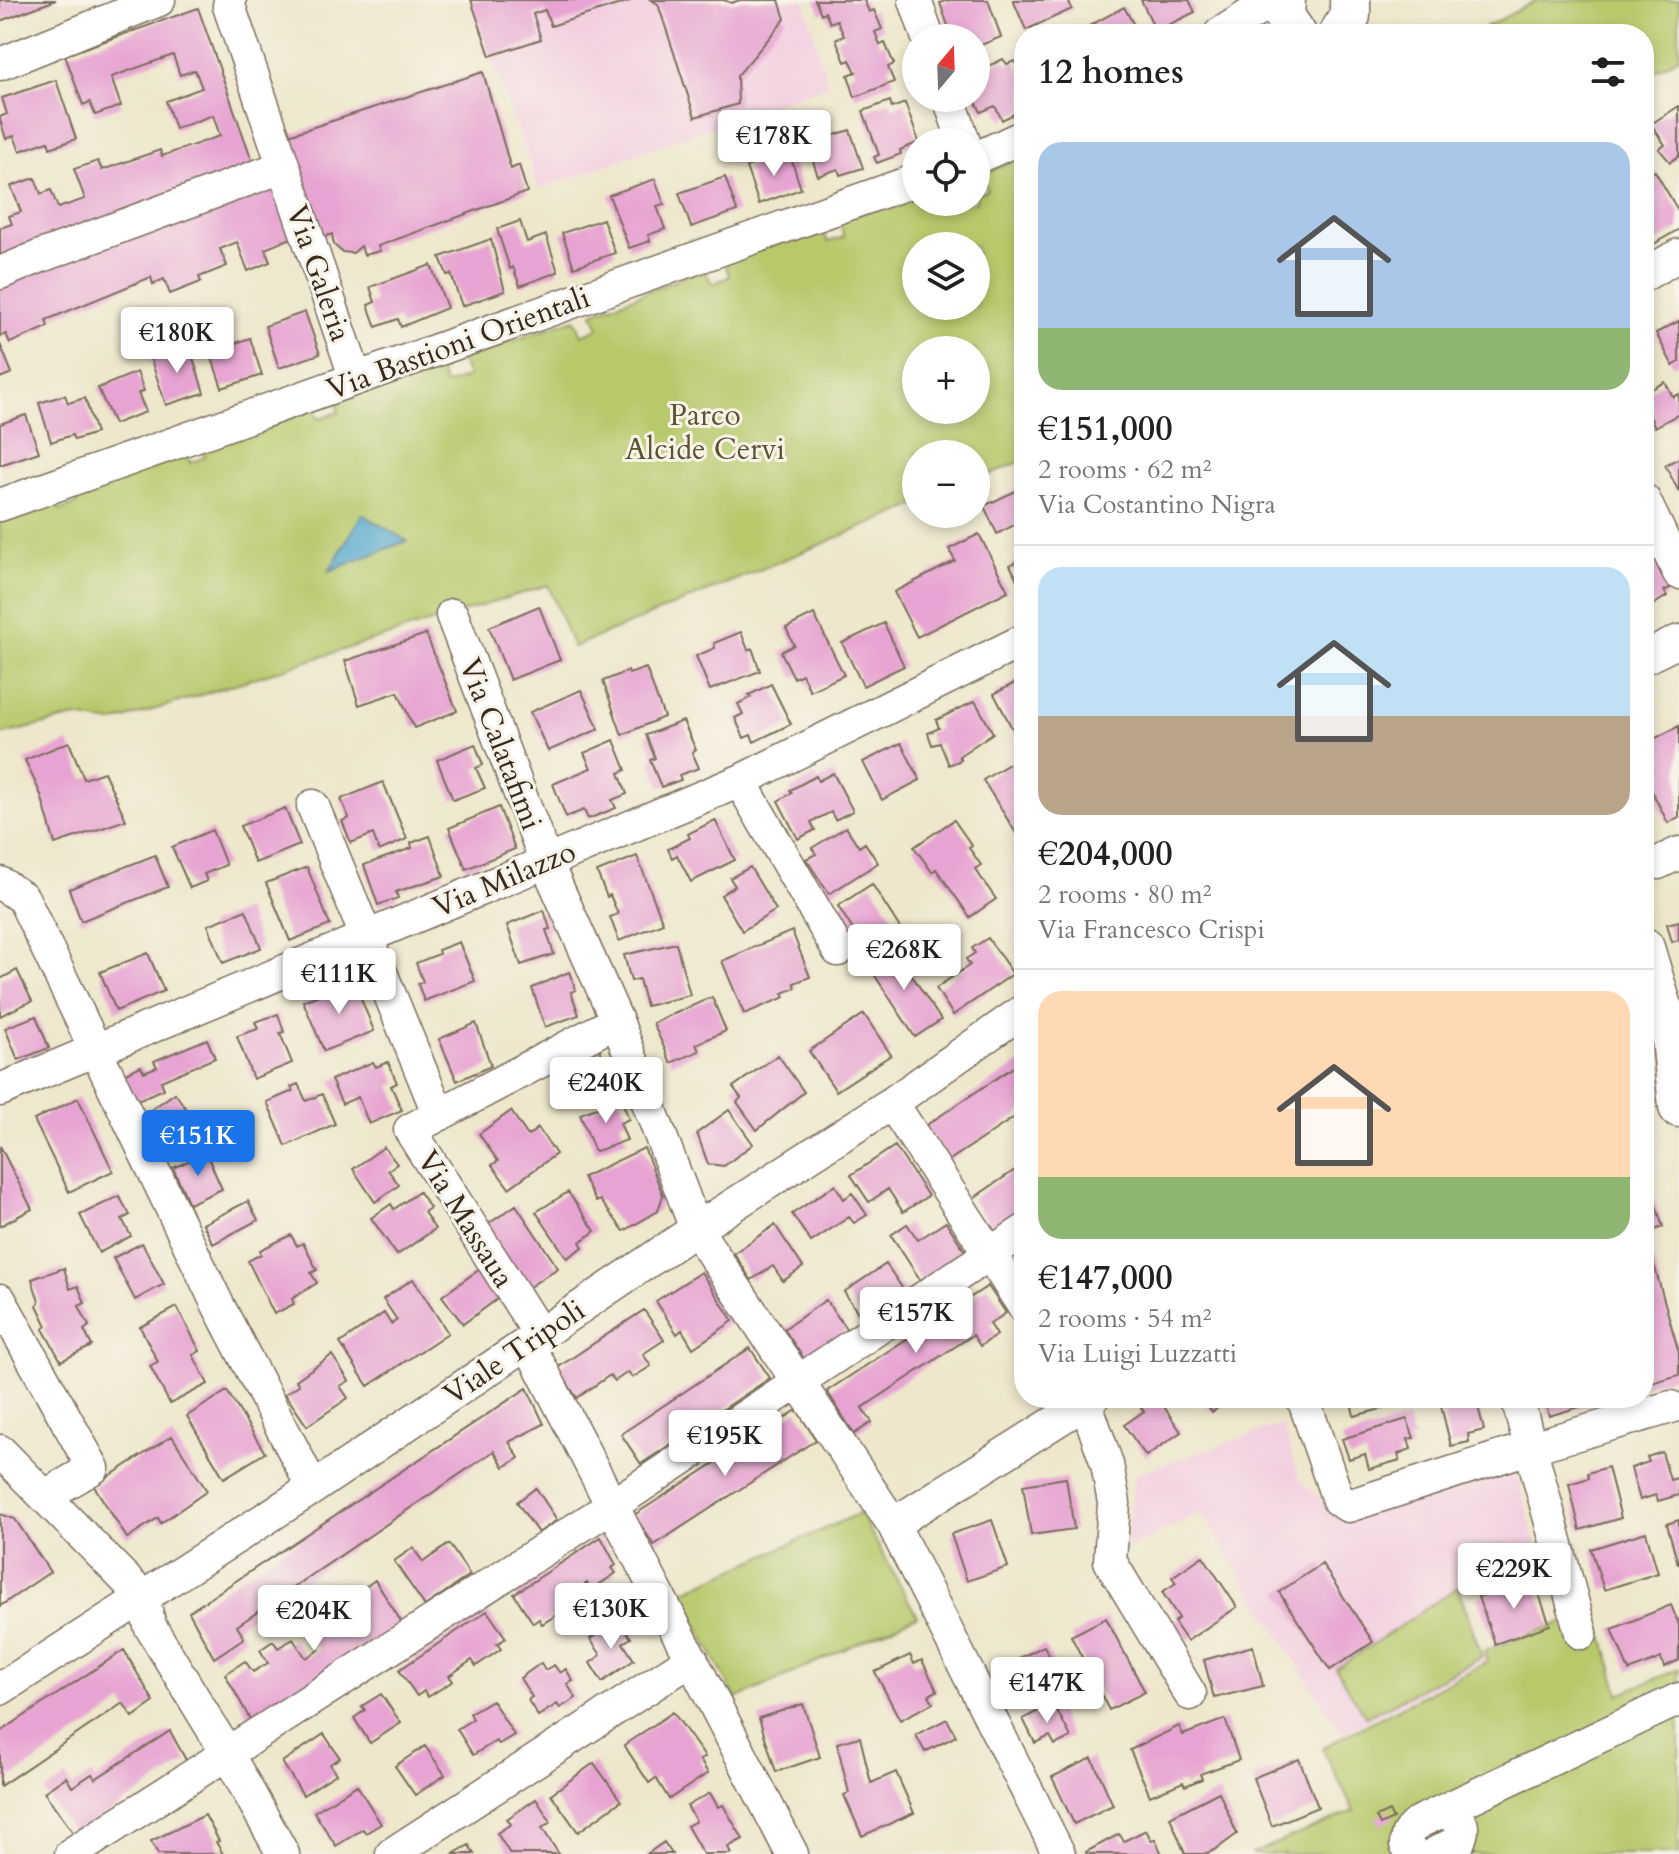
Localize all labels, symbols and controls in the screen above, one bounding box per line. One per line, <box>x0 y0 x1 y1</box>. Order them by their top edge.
north arrow <box>902 24 990 112</box>
map controls <box>902 24 990 528</box>
text: 12 homes <box>1038 49 1184 95</box>
icon: filters <box>1586 50 1630 94</box>
pin: €178K <box>718 110 830 178</box>
text: €178K <box>736 118 812 153</box>
button: locate <box>902 128 990 216</box>
icon: home <box>1262 194 1406 338</box>
street label: Via Galeria <box>276 199 361 347</box>
button: layers <box>902 232 990 320</box>
street label: Via Bastioni Orientali <box>321 277 595 410</box>
pin: €180K <box>121 307 233 375</box>
text: €180K <box>139 315 215 350</box>
button: + <box>902 336 990 424</box>
park label: Parco Alcide Cervi <box>625 395 785 470</box>
text: €151,000 <box>1038 406 1173 452</box>
button: − <box>902 440 990 528</box>
text: 2 rooms · 62 m² <box>1038 452 1211 487</box>
text: Via Costantino Nigra <box>1038 487 1276 522</box>
icon: home <box>1262 619 1406 763</box>
street label: Via Calatafimi <box>449 652 552 836</box>
street label: Via Milazzo <box>426 831 582 928</box>
text: €204,000 <box>1038 831 1173 877</box>
text: 2 rooms · 80 m² <box>1038 877 1211 912</box>
text: Via Francesco Crispi <box>1038 912 1265 947</box>
pin: €268K <box>848 924 960 992</box>
text: €268K <box>866 932 942 967</box>
pin: €111K <box>283 948 395 1016</box>
text: €111K <box>301 956 377 991</box>
icon: home <box>1262 1043 1406 1187</box>
pin: €240K <box>550 1057 662 1125</box>
text: €240K <box>568 1065 644 1100</box>
pin: €151K <box>142 1110 254 1178</box>
text: €151K <box>160 1118 236 1153</box>
street label: Via Massaua <box>407 1143 524 1296</box>
text: €147,000 <box>1038 1255 1173 1301</box>
pin: €157K <box>860 1287 972 1355</box>
street label: Viale Tripoli <box>435 1290 593 1415</box>
text: €157K <box>878 1295 954 1330</box>
text: 2 rooms · 54 m² <box>1038 1301 1211 1336</box>
text: Via Luigi Luzzatti <box>1038 1336 1237 1371</box>
pin: €195K <box>669 1410 781 1478</box>
text: €195K <box>687 1418 763 1453</box>
pin: €229K <box>1458 1543 1570 1611</box>
text: €229K <box>1476 1551 1552 1586</box>
pin: €130K <box>555 1583 667 1651</box>
pin: €204K <box>258 1585 370 1653</box>
text: €130K <box>573 1591 649 1626</box>
text: €204K <box>276 1593 352 1628</box>
pin: €147K <box>991 1657 1103 1725</box>
text: €147K <box>1009 1665 1085 1700</box>

